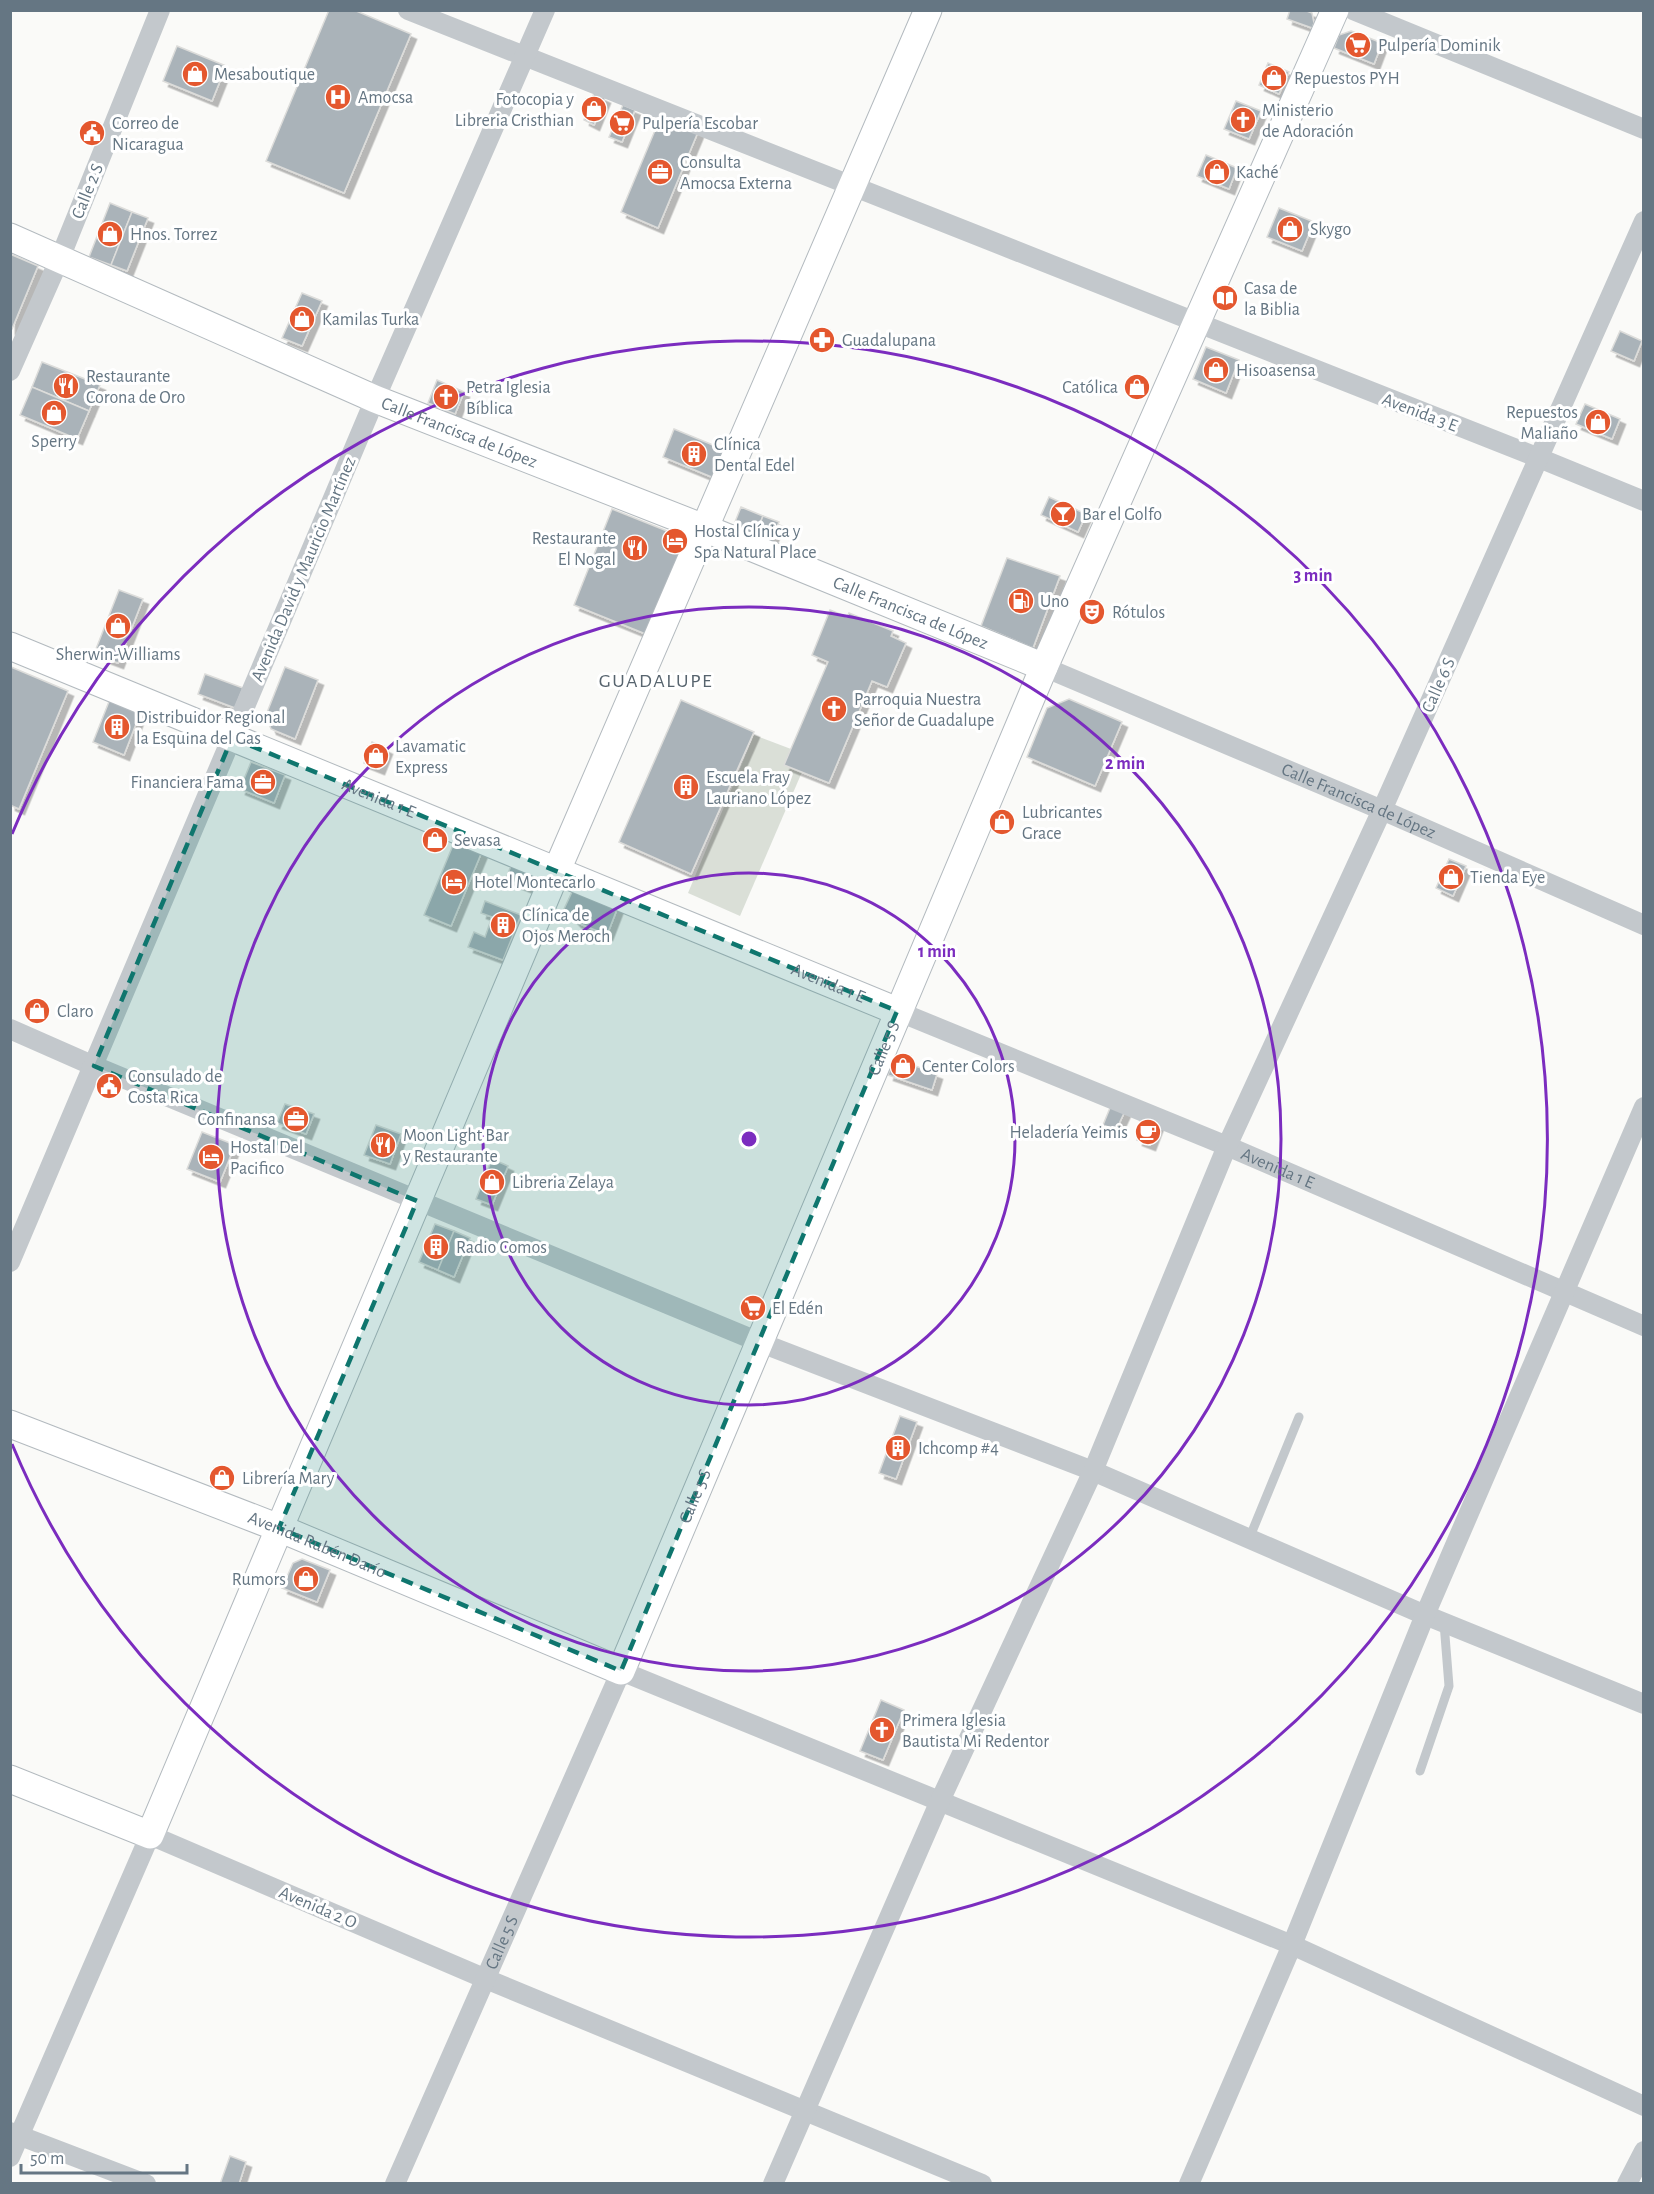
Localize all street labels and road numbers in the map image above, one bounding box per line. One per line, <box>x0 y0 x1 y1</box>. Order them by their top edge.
street label: Calle 2 S <box>69 161 107 221</box>
street label: Avenida 3 E <box>1380 390 1460 436</box>
street label: Calle Francisca de López <box>379 394 540 472</box>
street label: Avenida David y Mauricio Martínez <box>248 454 360 684</box>
street label: Calle Francisca de López <box>830 574 990 653</box>
street label: Calle 6 S <box>1419 655 1459 715</box>
street label: Calle Francisca de López <box>1279 761 1438 842</box>
street label: Avenida 1 E <box>339 776 418 822</box>
street label: Avenida 1 E <box>789 961 868 1007</box>
street label: Calle 5 S <box>865 1019 904 1078</box>
street label: Avenida 1 E <box>1238 1145 1317 1193</box>
street label: Calle 5 S <box>676 1467 715 1526</box>
street label: Avenida Rubén Darío <box>245 1509 389 1582</box>
street label: Avenida 2 O <box>276 1884 359 1932</box>
street label: Calle 5 S <box>483 1913 522 1972</box>

